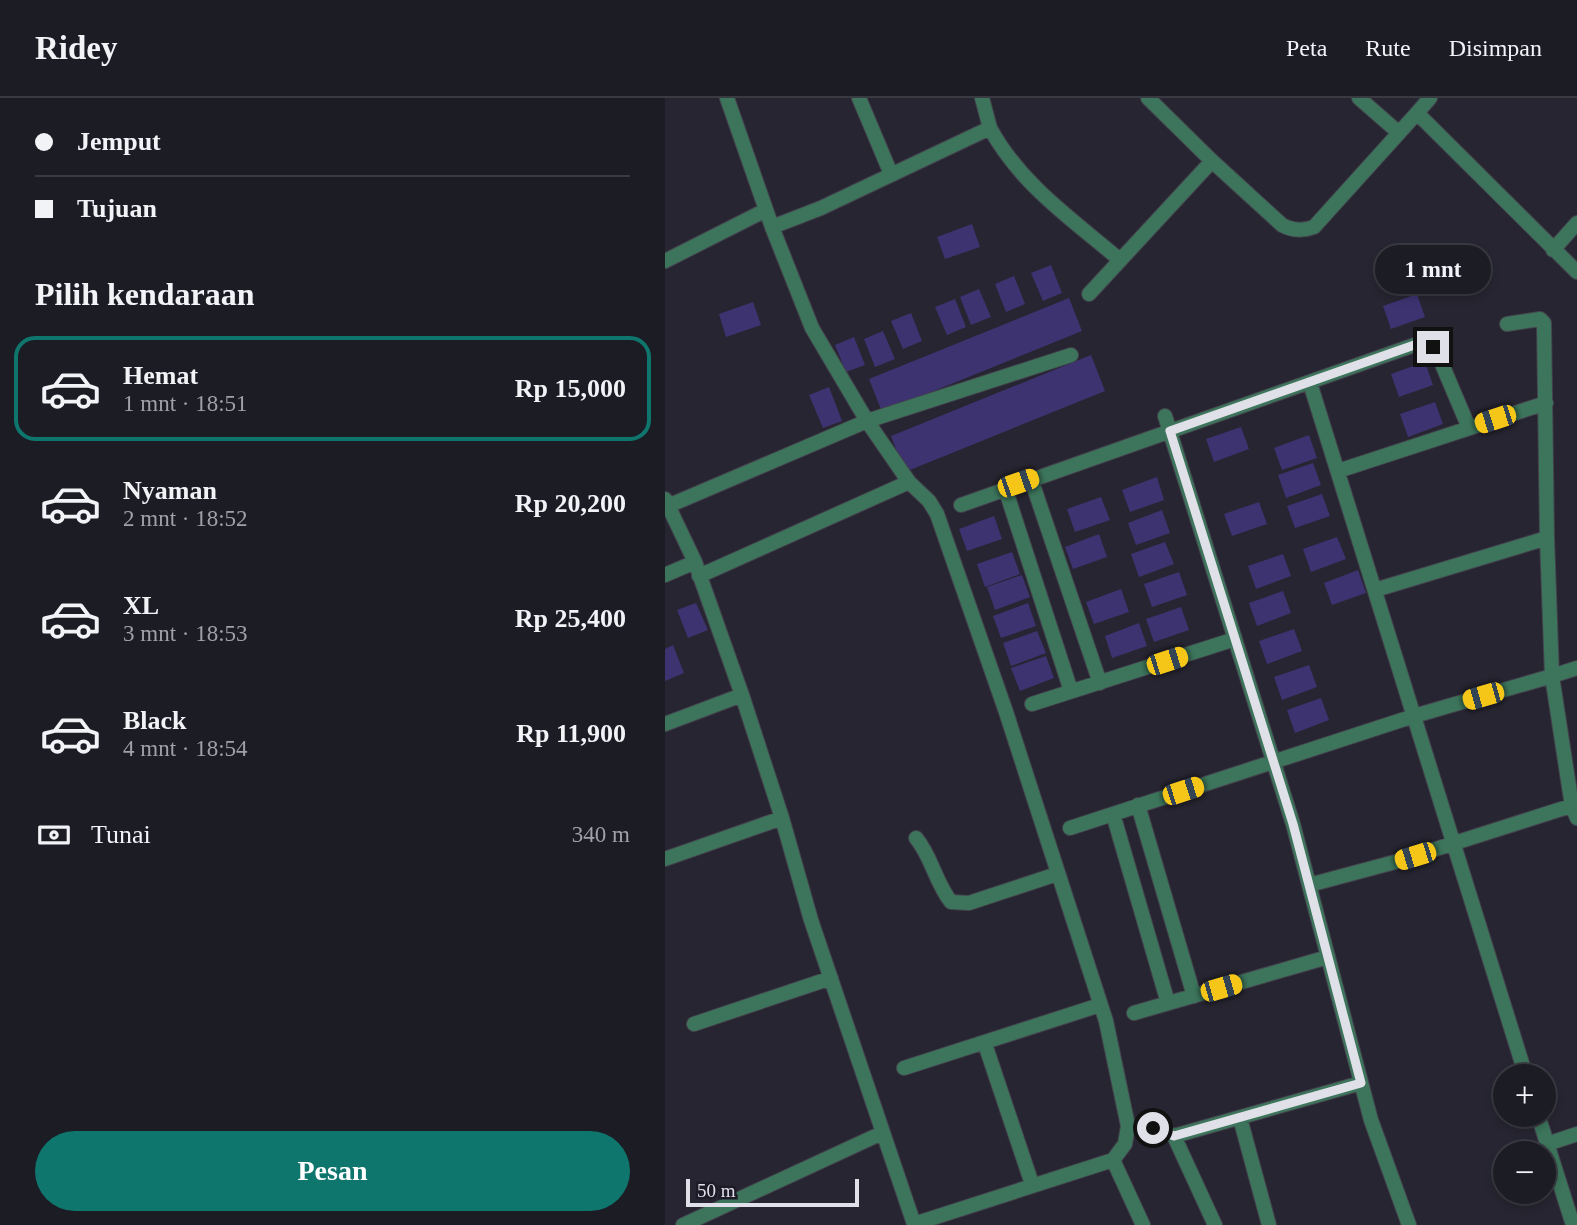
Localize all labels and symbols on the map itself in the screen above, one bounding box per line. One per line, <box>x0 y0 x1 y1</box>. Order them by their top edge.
callout: 1 mnt <box>1375 246 1491 294</box>
route end <box>1417 331 1449 363</box>
car <box>1472 403 1519 435</box>
car <box>995 466 1042 500</box>
car <box>1144 645 1191 677</box>
car <box>1460 680 1507 712</box>
car <box>1160 775 1207 807</box>
car <box>1392 840 1439 872</box>
car <box>1198 972 1245 1004</box>
route start <box>1137 1112 1169 1144</box>
scale bar <box>686 1176 859 1208</box>

